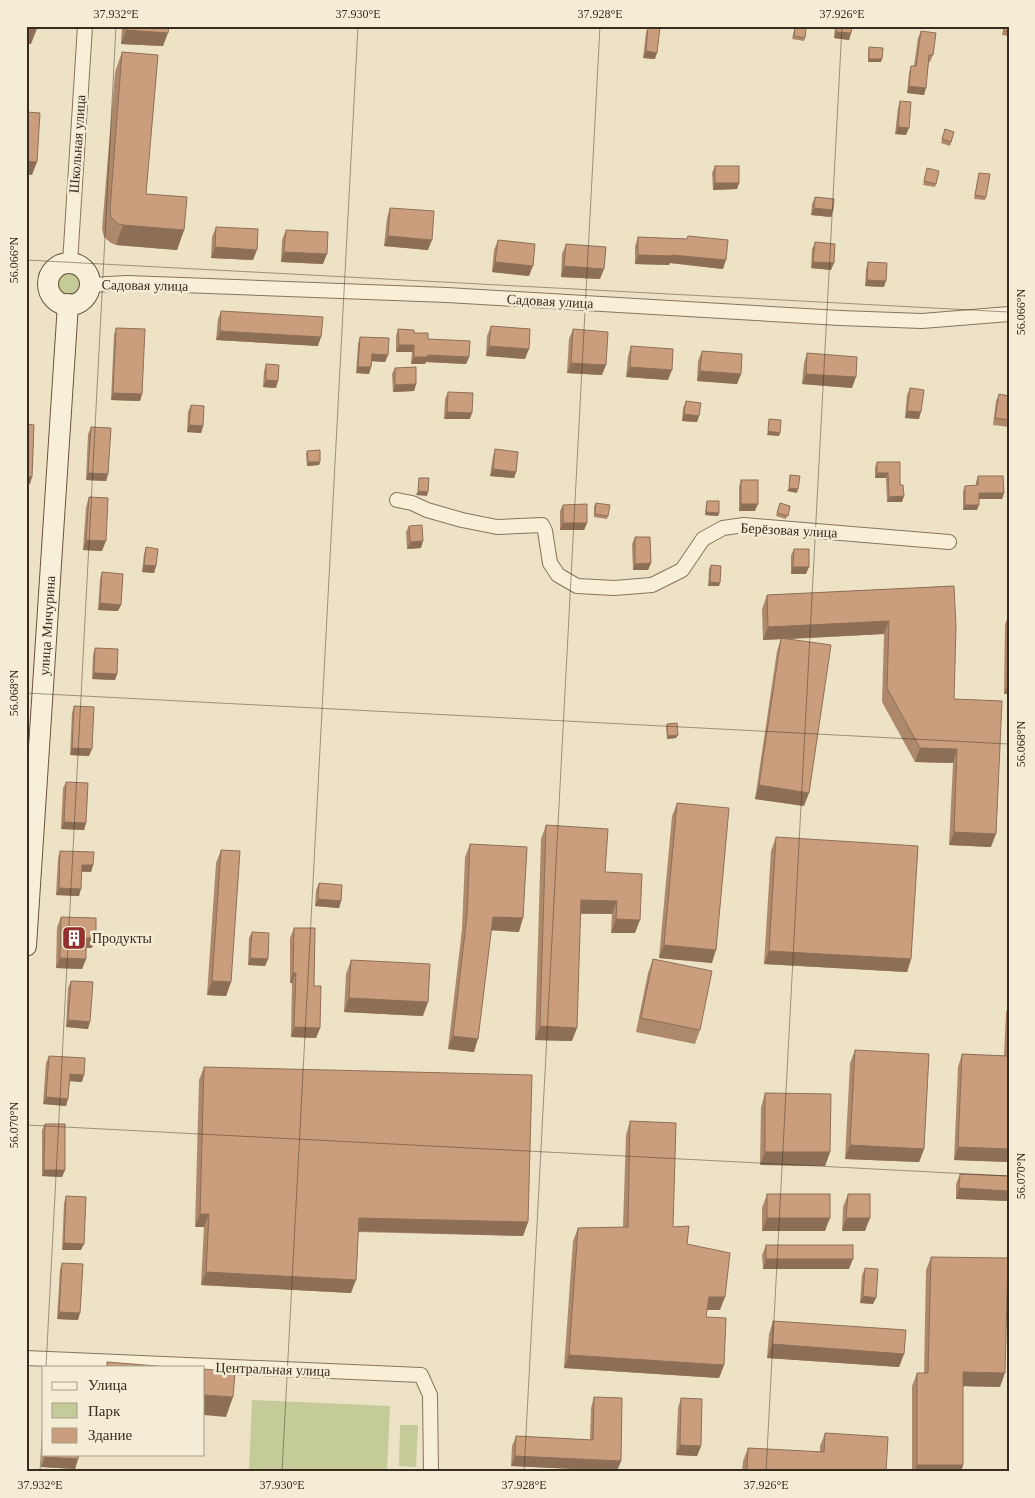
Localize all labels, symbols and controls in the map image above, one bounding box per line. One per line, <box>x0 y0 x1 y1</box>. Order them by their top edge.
text: 37.932°E <box>93 7 139 21</box>
text: 37.930°E <box>335 7 381 21</box>
text: 37.928°E <box>577 7 623 21</box>
text: 37.926°E <box>819 7 865 21</box>
street label: Школьная улица <box>67 94 88 194</box>
text: 56.066°N <box>7 236 21 283</box>
street label: Садовая улица <box>101 277 189 294</box>
text: 56.066°N <box>1014 288 1028 335</box>
street label: Садовая улица <box>506 292 595 311</box>
street label: Берёзовая улица <box>740 520 839 541</box>
street label: улица Мичурина <box>37 574 58 676</box>
text: 56.068°N <box>7 669 21 716</box>
text: 56.068°N <box>1014 720 1028 767</box>
building icon: Продукты <box>61 925 87 951</box>
place label: Продукты <box>92 931 153 946</box>
text: 56.070°N <box>7 1101 21 1148</box>
text: 56.070°N <box>1014 1152 1028 1199</box>
street label: Центральная улица <box>215 1360 332 1379</box>
legend <box>42 1366 205 1456</box>
text: Улица <box>88 1377 127 1393</box>
text: Парк <box>88 1403 121 1419</box>
text: Здание <box>88 1427 132 1443</box>
text: 37.932°E <box>17 1478 63 1492</box>
text: 37.930°E <box>259 1478 305 1492</box>
text: 37.928°E <box>501 1478 547 1492</box>
text: 37.926°E <box>743 1478 789 1492</box>

